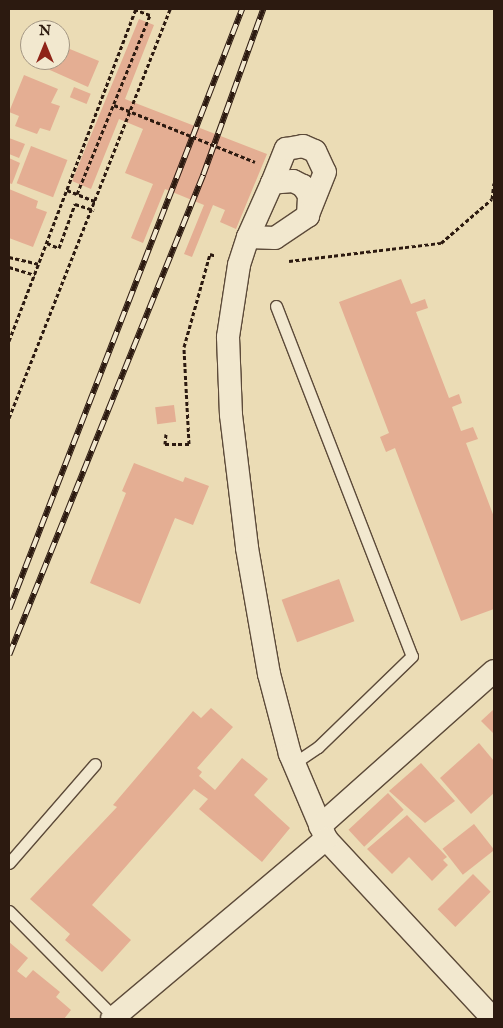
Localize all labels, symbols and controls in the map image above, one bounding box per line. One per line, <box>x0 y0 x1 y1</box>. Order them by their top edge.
north arrow <box>20 20 70 70</box>
text: N <box>39 22 51 40</box>

